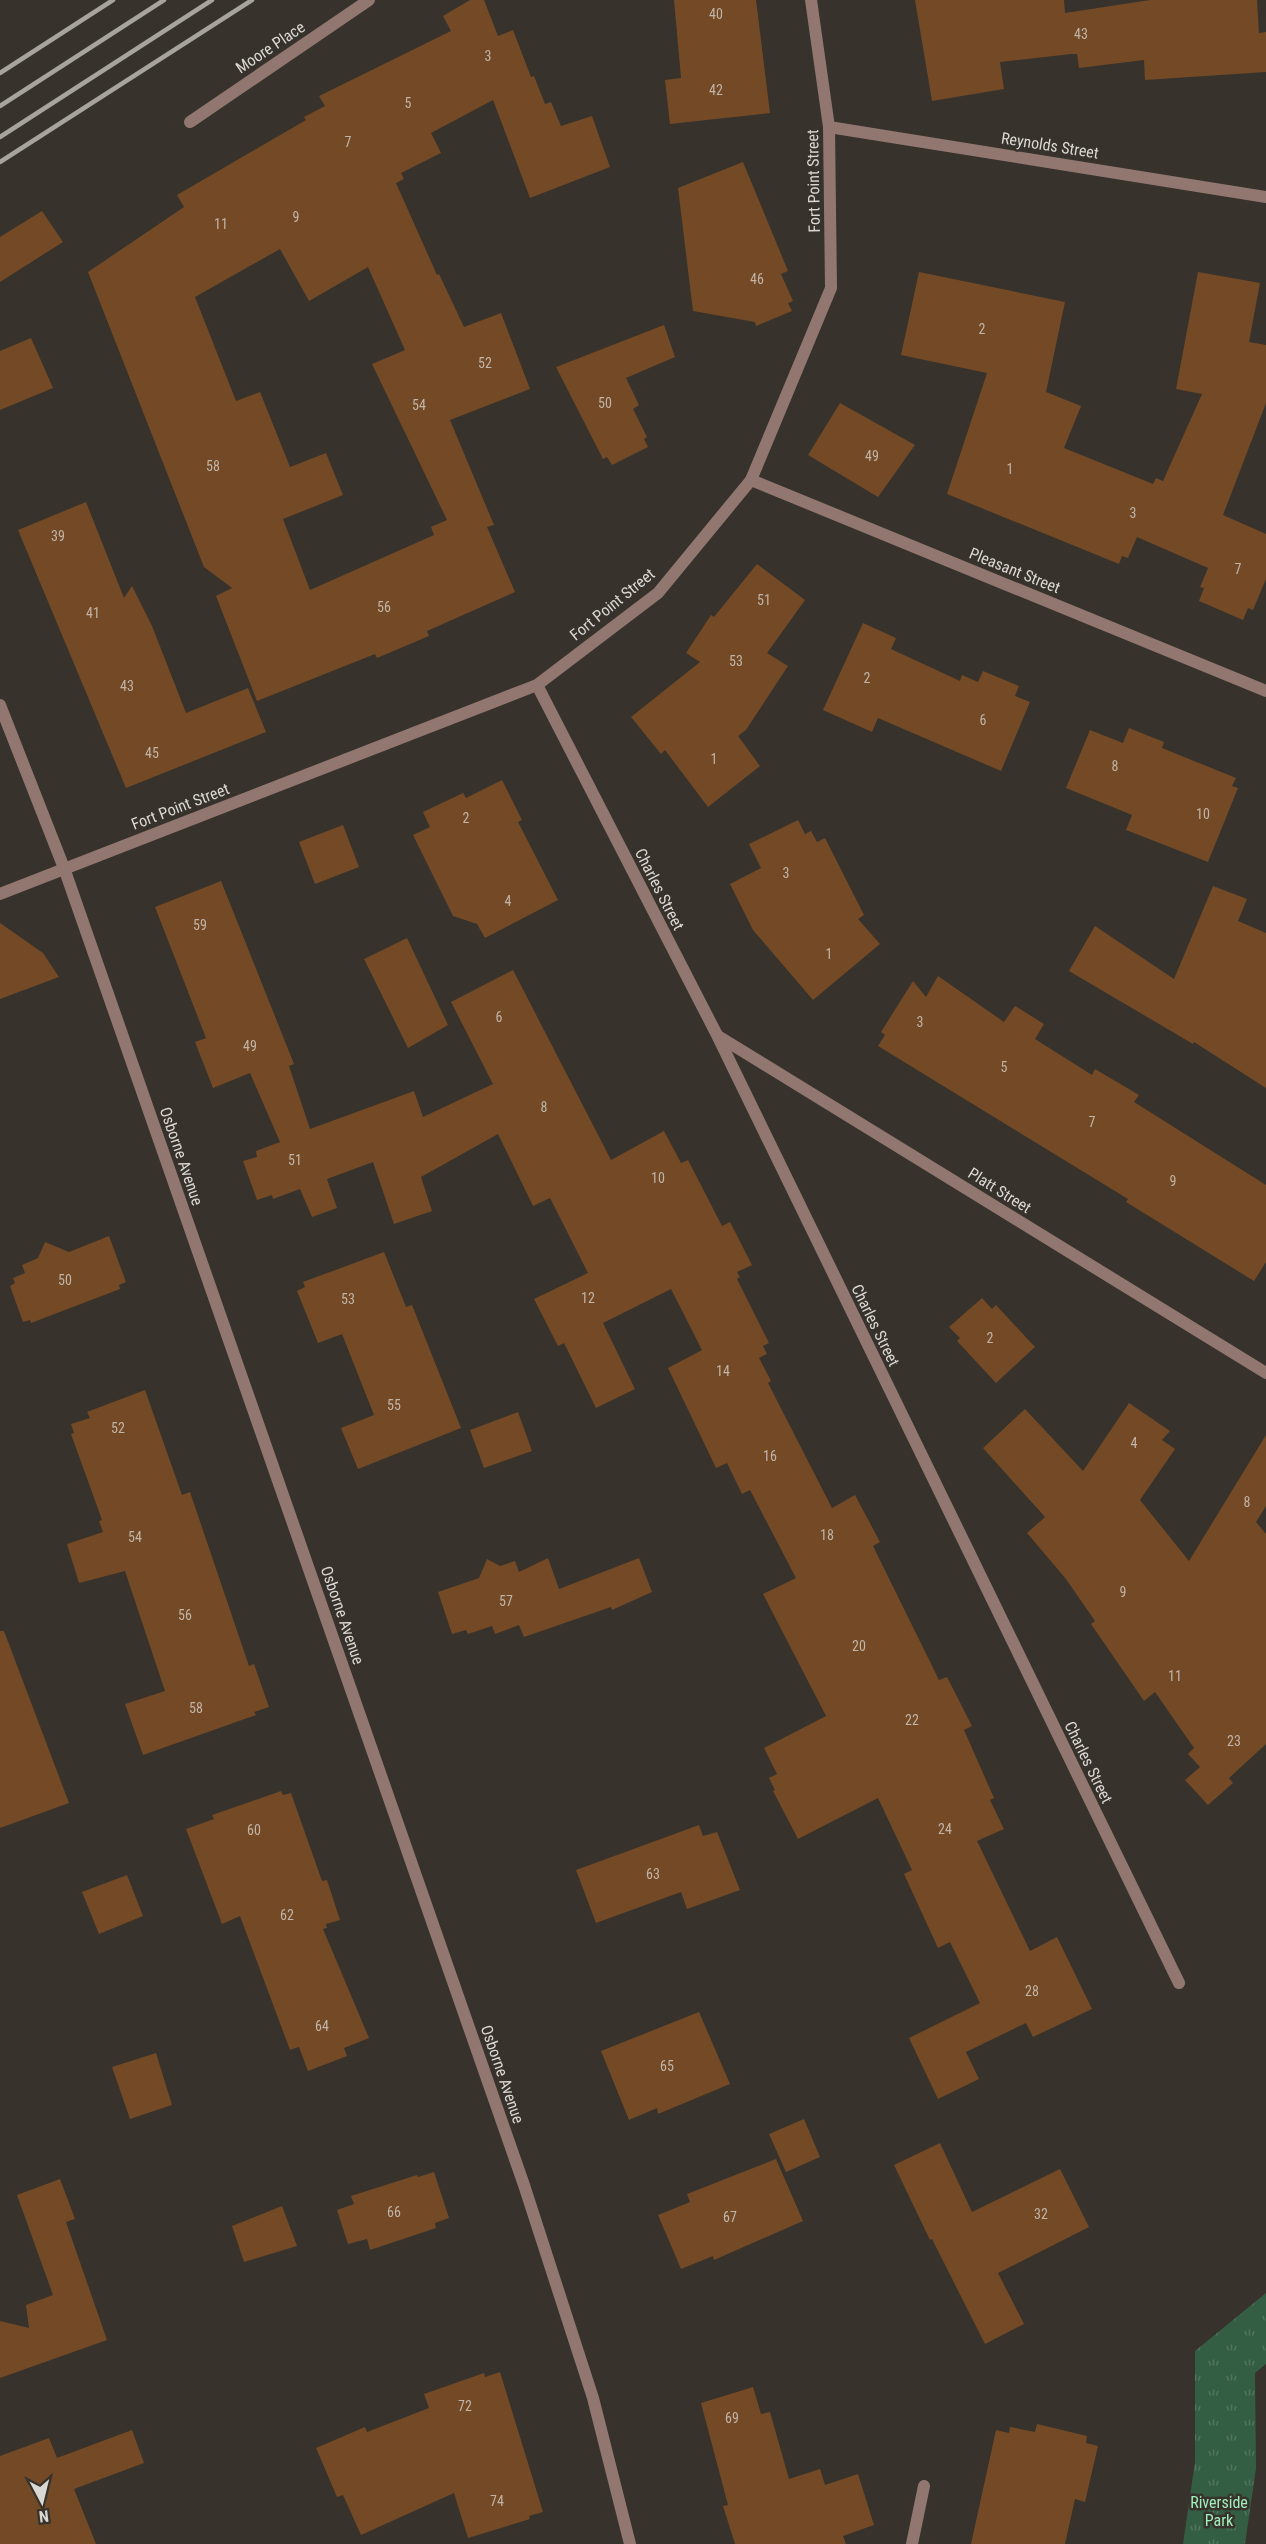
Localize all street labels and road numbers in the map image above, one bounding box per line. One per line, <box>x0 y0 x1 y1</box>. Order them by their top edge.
street label: Moore Place <box>232 17 308 77</box>
street label: Reynolds Street <box>1000 128 1100 163</box>
street label: Fort Point Street <box>803 129 824 233</box>
street label: Pleasant Street <box>967 544 1063 597</box>
street label: Fort Point Street <box>566 564 659 644</box>
street label: Fort Point Street <box>129 779 232 834</box>
street label: Charles Street <box>631 845 688 933</box>
street label: Osborne Avenue <box>156 1105 207 1208</box>
street label: Platt Street <box>965 1164 1035 1217</box>
street label: Charles Street <box>848 1281 904 1370</box>
street label: Osborne Avenue <box>317 1564 368 1667</box>
street label: Charles Street <box>1061 1718 1117 1807</box>
street label: Osborne Avenue <box>477 2023 528 2126</box>

